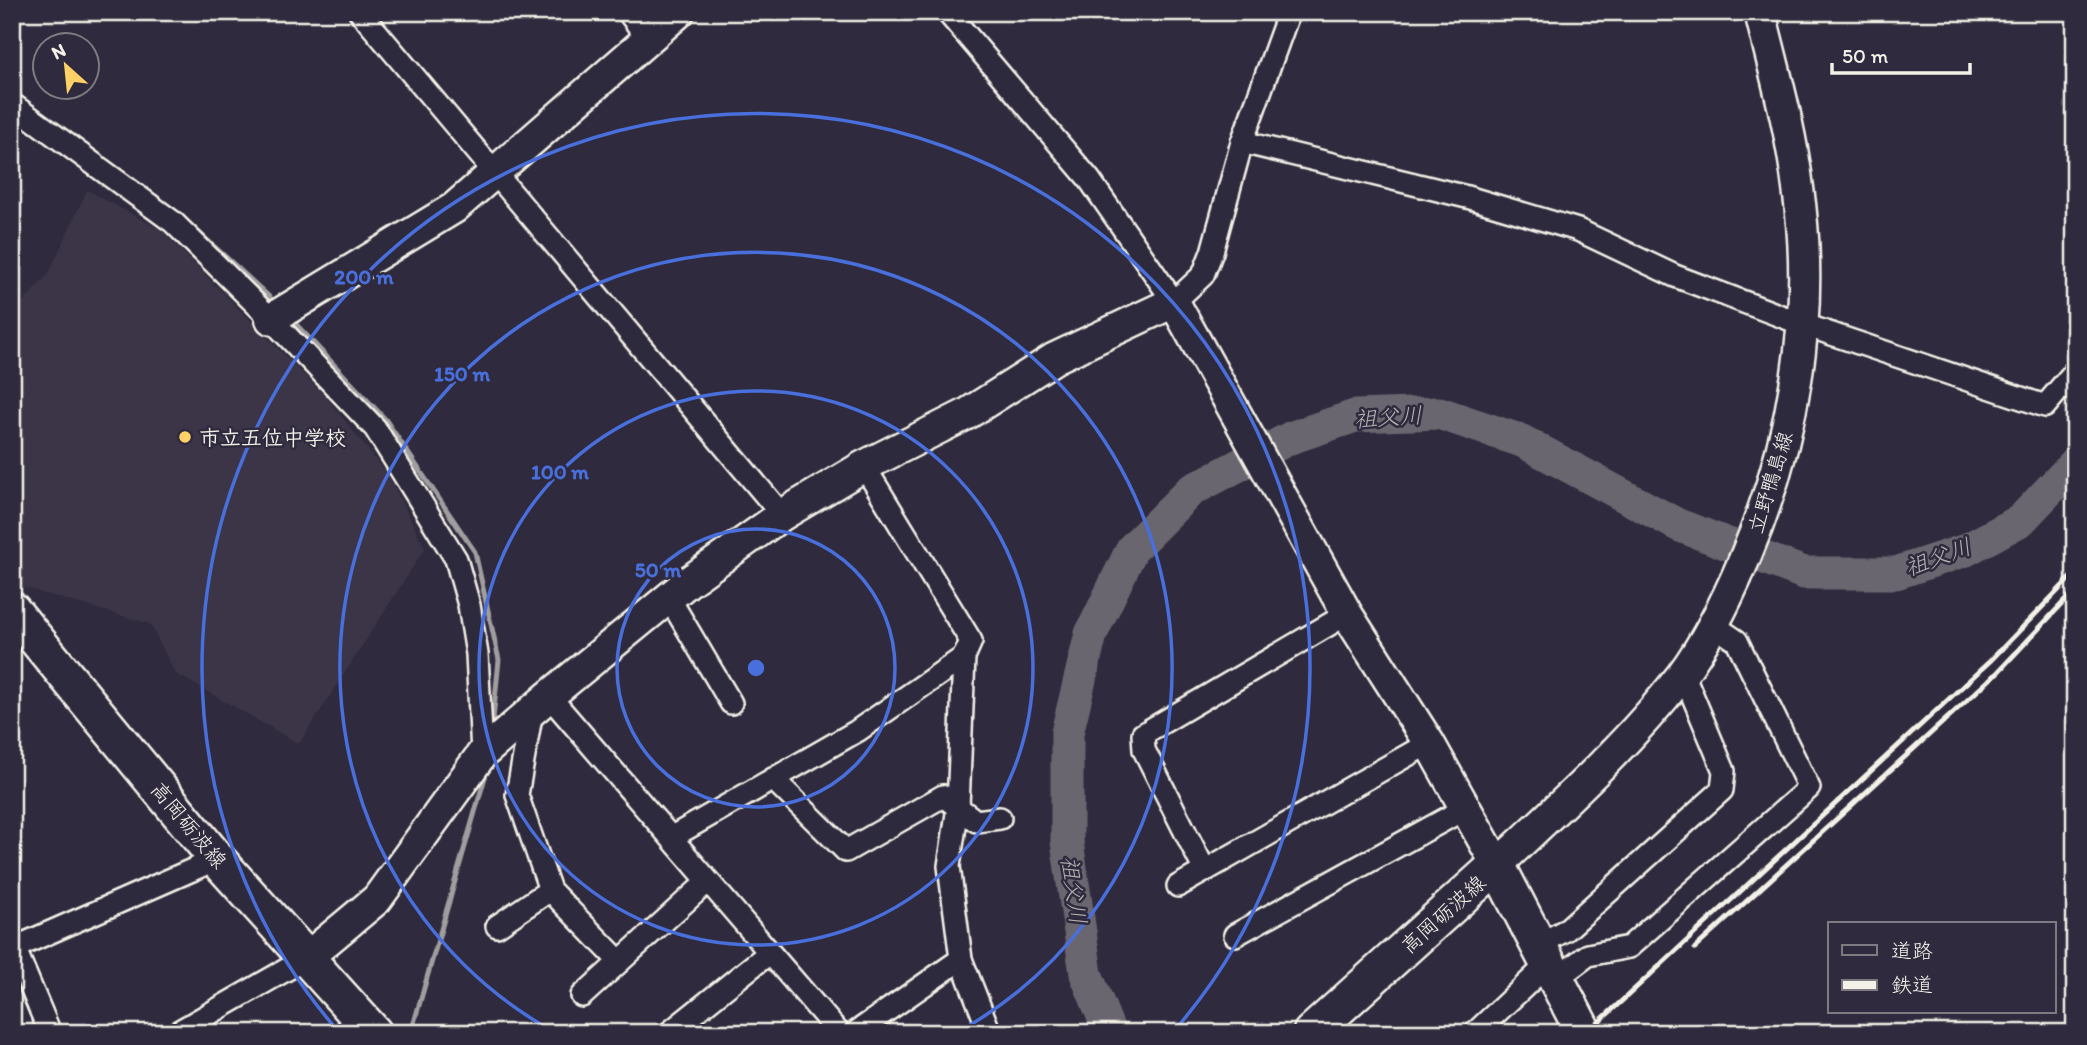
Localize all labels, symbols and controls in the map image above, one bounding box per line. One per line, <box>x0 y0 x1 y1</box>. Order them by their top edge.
north arrow <box>32 32 102 102</box>
scale bar <box>1832 32 1970 76</box>
text: N <box>48 38 69 64</box>
text: 50 m <box>1842 43 1889 68</box>
text: 200 m <box>334 264 394 289</box>
text: 150 m <box>434 361 490 386</box>
water label: 祖父川 <box>1353 401 1423 433</box>
place label: 市立五位中学校 <box>199 425 346 450</box>
street label: 立野鴨島線 <box>1743 428 1797 536</box>
marker: 市立五位中学校 <box>177 429 193 445</box>
text: 100 m <box>531 459 589 484</box>
water label: 祖父川 <box>1901 532 1975 582</box>
text: 50 m <box>635 557 682 582</box>
centre of rings <box>744 656 768 680</box>
street label: 高岡砺波線 <box>146 777 232 873</box>
water label: 祖父川 <box>1055 854 1093 926</box>
street label: 高岡砺波線 <box>1396 870 1490 958</box>
legend <box>1828 922 2056 1014</box>
text: 道路 <box>1891 938 1933 963</box>
text: 鉄道 <box>1891 972 1933 997</box>

